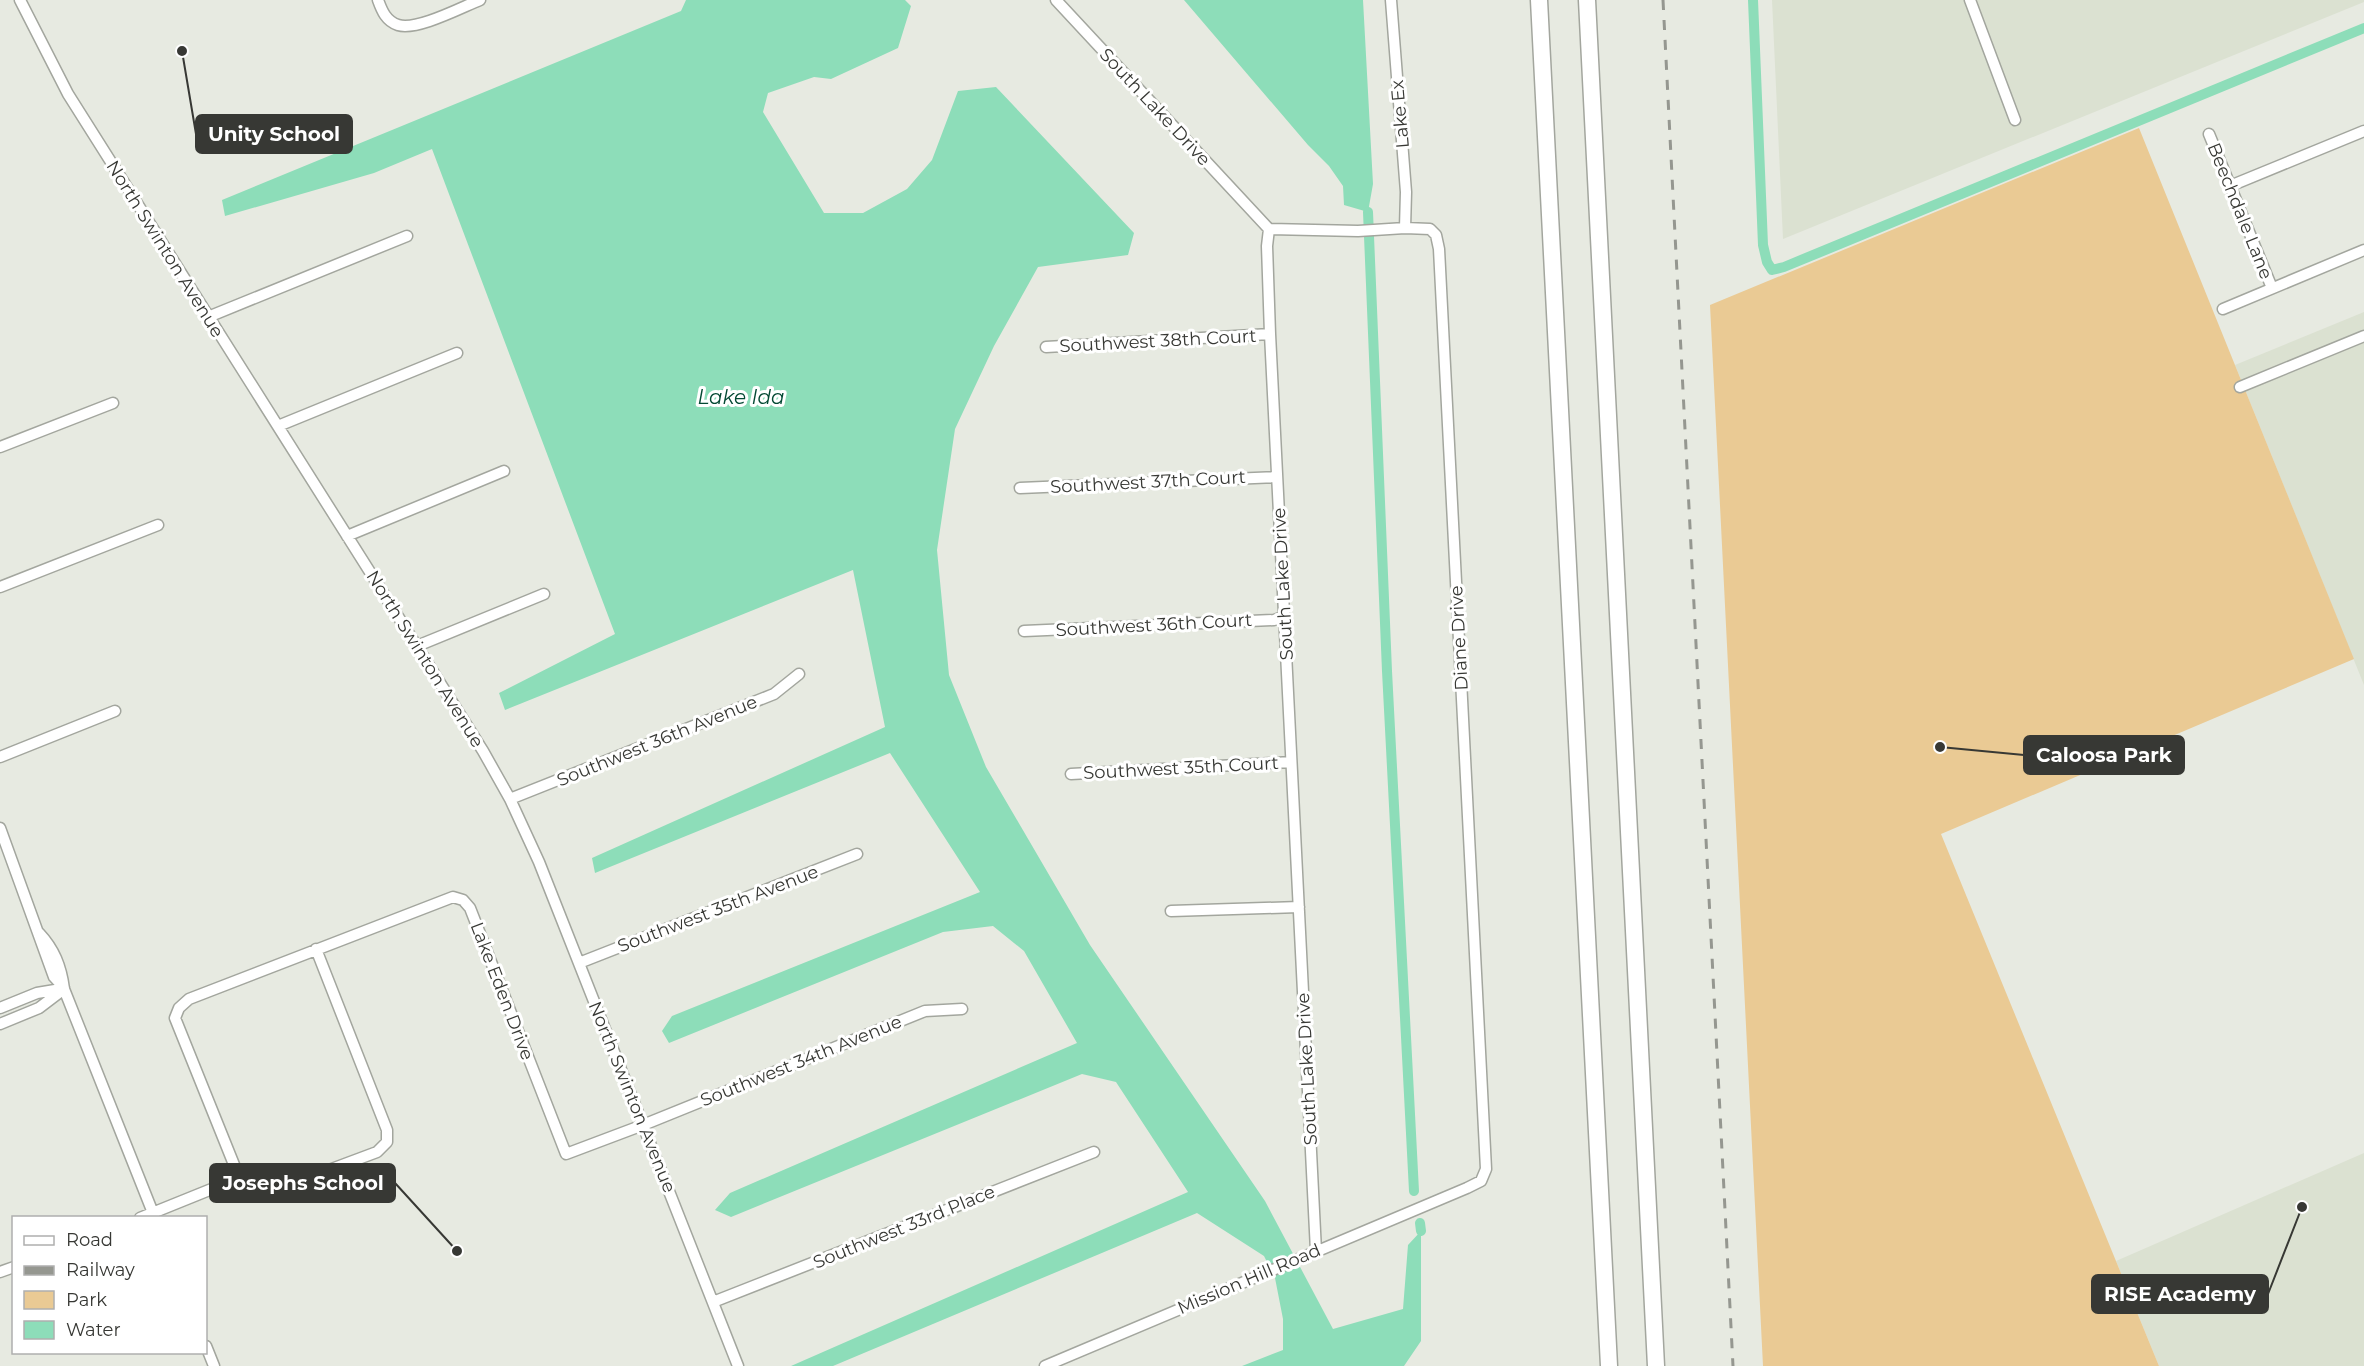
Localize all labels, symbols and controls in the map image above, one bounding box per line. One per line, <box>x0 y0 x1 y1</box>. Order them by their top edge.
street label: South Lake Drive <box>1095 44 1215 171</box>
street label: Lake Ex <box>1386 79 1414 149</box>
callout: Unity School <box>196 115 352 153</box>
text: Unity School <box>208 122 340 146</box>
street label: Beechdale Lane <box>2203 140 2277 282</box>
street label: North Swinton Avenue <box>102 157 229 342</box>
street label: Southwest 38th Court <box>1059 325 1257 357</box>
water label: Lake Ida <box>697 385 785 409</box>
street label: Southwest 37th Court <box>1050 466 1246 498</box>
street label: South Lake Drive <box>1268 507 1298 661</box>
street label: North Swinton Avenue <box>362 567 489 752</box>
street label: Diane Drive <box>1445 585 1473 691</box>
street label: Southwest 36th Court <box>1055 609 1253 641</box>
street label: Southwest 36th Avenue <box>554 691 761 791</box>
callout: Caloosa Park <box>2024 736 2184 774</box>
text: Caloosa Park <box>2036 743 2173 767</box>
street label: Southwest 35th Court <box>1083 752 1279 784</box>
street label: Southwest 35th Avenue <box>615 860 822 957</box>
street label: Lake Eden Drive <box>466 919 539 1063</box>
street label: South Lake Drive <box>1292 992 1322 1146</box>
street label: North Swinton Avenue <box>584 998 681 1196</box>
street label: Southwest 34th Avenue <box>697 1010 905 1111</box>
callout: Josephs School <box>210 1164 395 1202</box>
text: Josephs School <box>221 1171 384 1195</box>
street label: Southwest 33rd Place <box>810 1180 998 1274</box>
legend <box>12 1216 207 1354</box>
text: Road <box>66 1229 113 1251</box>
street label: Mission Hill Road <box>1174 1239 1324 1319</box>
text: Railway <box>66 1259 135 1281</box>
callout: RISE Academy <box>2092 1275 2268 1313</box>
text: RISE Academy <box>2104 1282 2257 1306</box>
text: Park <box>66 1289 107 1311</box>
text: Water <box>66 1319 121 1341</box>

